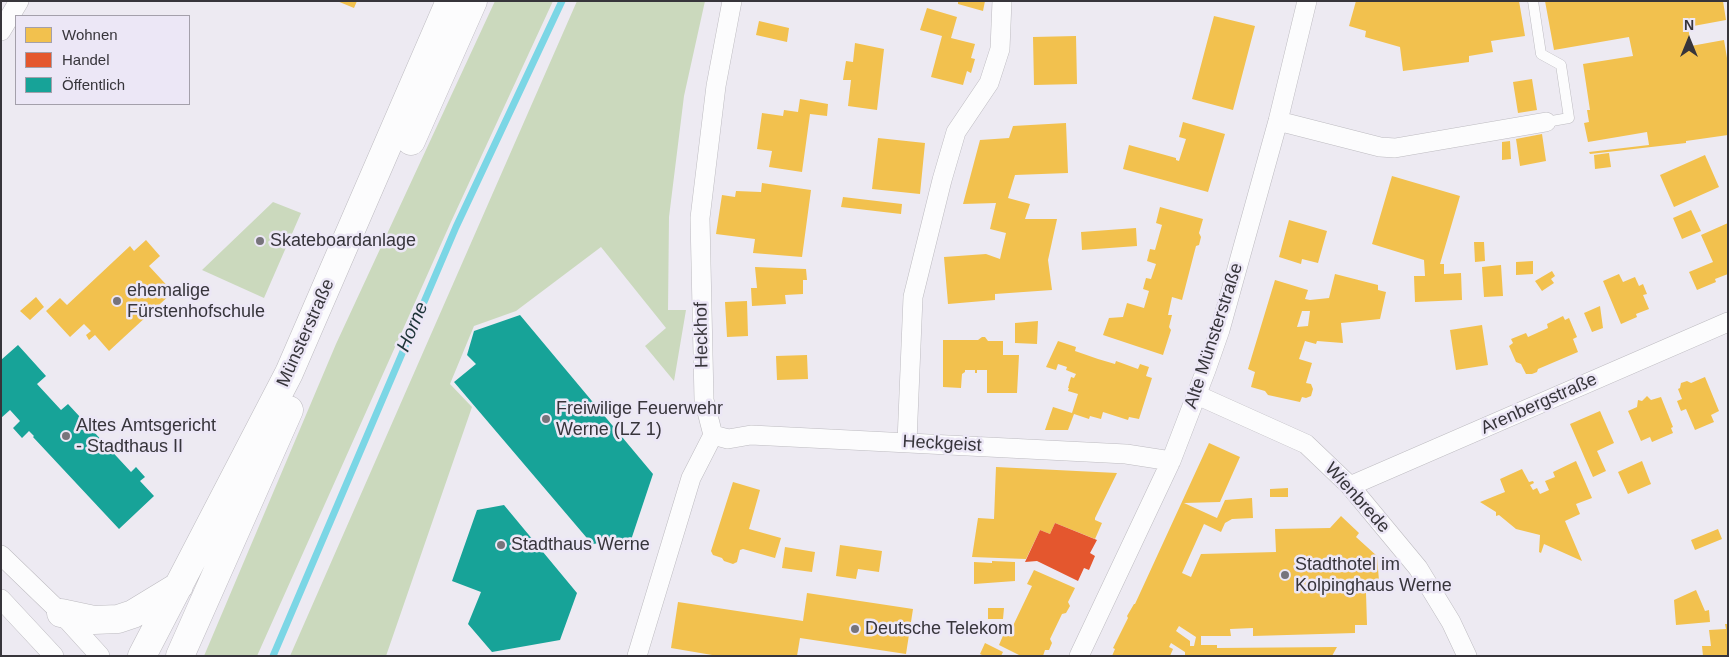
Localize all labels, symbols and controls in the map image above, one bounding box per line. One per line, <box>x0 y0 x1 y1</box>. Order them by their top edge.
legend <box>15 15 190 105</box>
north arrow <box>1664 15 1714 65</box>
text: N <box>1684 17 1694 33</box>
text: Wohnen <box>62 26 118 43</box>
text: Handel <box>62 51 110 68</box>
text: Öffentlich <box>62 76 125 93</box>
place label: Skateboardanlage <box>270 230 416 252</box>
marker: Skateboardanlage <box>254 235 266 247</box>
street label: Alte Münsterstraße <box>1180 260 1248 412</box>
street label: Münsterstraße <box>273 276 339 390</box>
place label: ehemalige Fürstenhofschule <box>127 280 265 322</box>
marker: ehemalige Fürstenhofschule <box>111 295 123 307</box>
water label: Horne <box>392 299 434 355</box>
street label: Heckhof <box>691 302 713 368</box>
street label: Arenbergstraße <box>1477 369 1601 439</box>
place label: Freiwilige Feuerwehr Werne (LZ 1) <box>556 398 723 440</box>
marker: Freiwilige Feuerwehr Werne (LZ 1) <box>540 413 552 425</box>
place label: Altes Amtsgericht - Stadthaus II <box>76 415 216 458</box>
marker: Altes Amtsgericht - Stadthaus II <box>60 430 72 442</box>
street label: Heckgeist <box>902 431 982 457</box>
street label: Wienbrede <box>1320 458 1394 538</box>
place label: Stadthaus Werne <box>511 534 650 556</box>
marker: Stadthaus Werne <box>495 539 507 551</box>
place label: Stadthotel im Kolpinghaus Werne <box>1295 554 1452 596</box>
marker: Stadthotel im Kolpinghaus Werne <box>1279 569 1291 581</box>
place label: Deutsche Telekom <box>865 618 1013 640</box>
marker: Deutsche Telekom <box>849 623 861 635</box>

